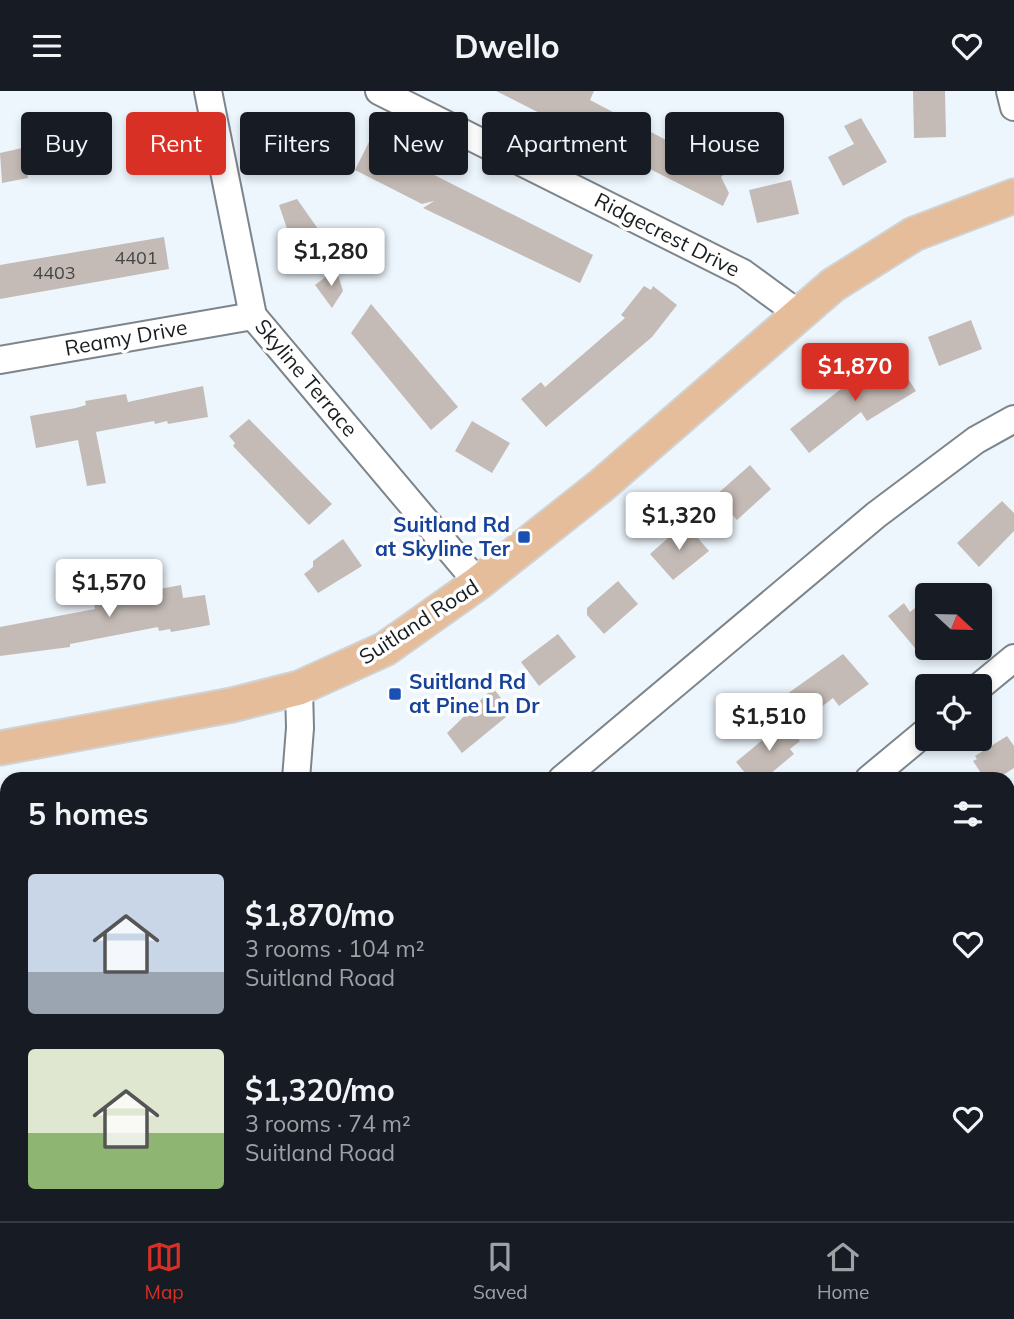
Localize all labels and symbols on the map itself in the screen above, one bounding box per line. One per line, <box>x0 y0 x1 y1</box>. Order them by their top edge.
street label: Ridgecrest Drive <box>591 186 744 282</box>
pin: $1,280 <box>274 229 388 288</box>
house number: 4401 <box>114 246 158 269</box>
house number: 4403 <box>32 261 76 284</box>
street label: Reamy Drive <box>63 313 189 361</box>
street label: Skyline Terrace <box>250 313 364 442</box>
pin: $1,870 <box>798 343 912 403</box>
pin: $1,320 <box>622 493 736 552</box>
place label: Suitland Rd at Skyline Ter <box>375 511 511 561</box>
marker: Suitland Rd at Skyline Ter <box>516 529 532 545</box>
pin: $1,570 <box>52 559 166 619</box>
street label: Suitland Road <box>354 573 483 669</box>
north arrow <box>915 583 992 660</box>
place label: Suitland Rd at Pine Ln Dr <box>409 668 540 718</box>
marker: Suitland Rd at Pine Ln Dr <box>387 686 403 702</box>
pin: $1,510 <box>712 693 826 753</box>

